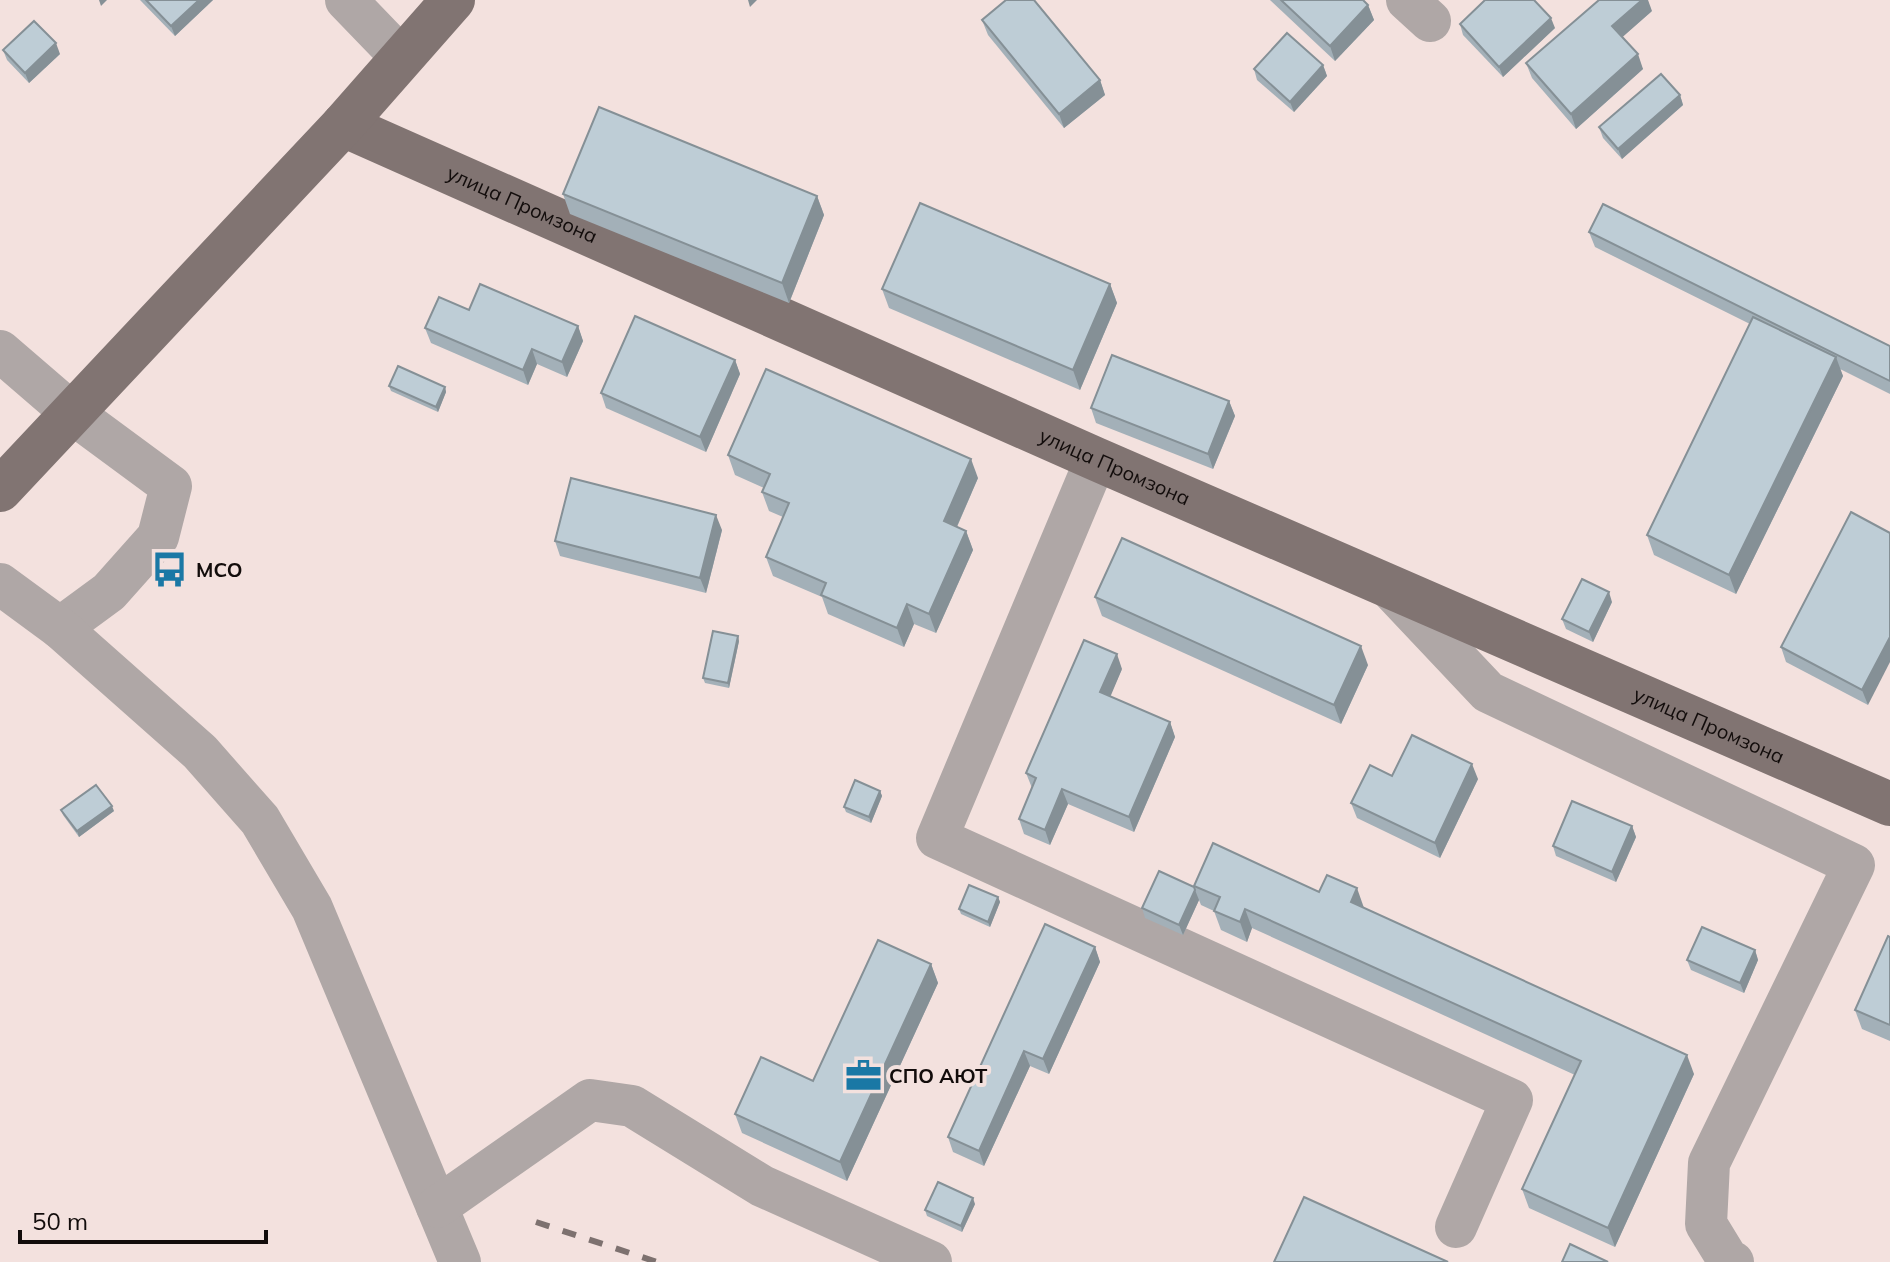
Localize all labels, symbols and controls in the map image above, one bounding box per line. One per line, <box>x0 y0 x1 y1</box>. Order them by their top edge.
street label: улица Промзона <box>443 160 602 248</box>
street label: улица Промзона <box>1036 422 1194 510</box>
bus stop icon: МСО <box>151 551 189 589</box>
place label: МСО <box>196 557 243 582</box>
street label: улица Промзона <box>1630 681 1788 769</box>
office icon: СПО АЮТ <box>844 1057 882 1095</box>
place label: СПО АЮТ <box>889 1063 988 1088</box>
scale bar <box>20 1194 266 1244</box>
text: 50 m <box>32 1206 88 1236</box>

